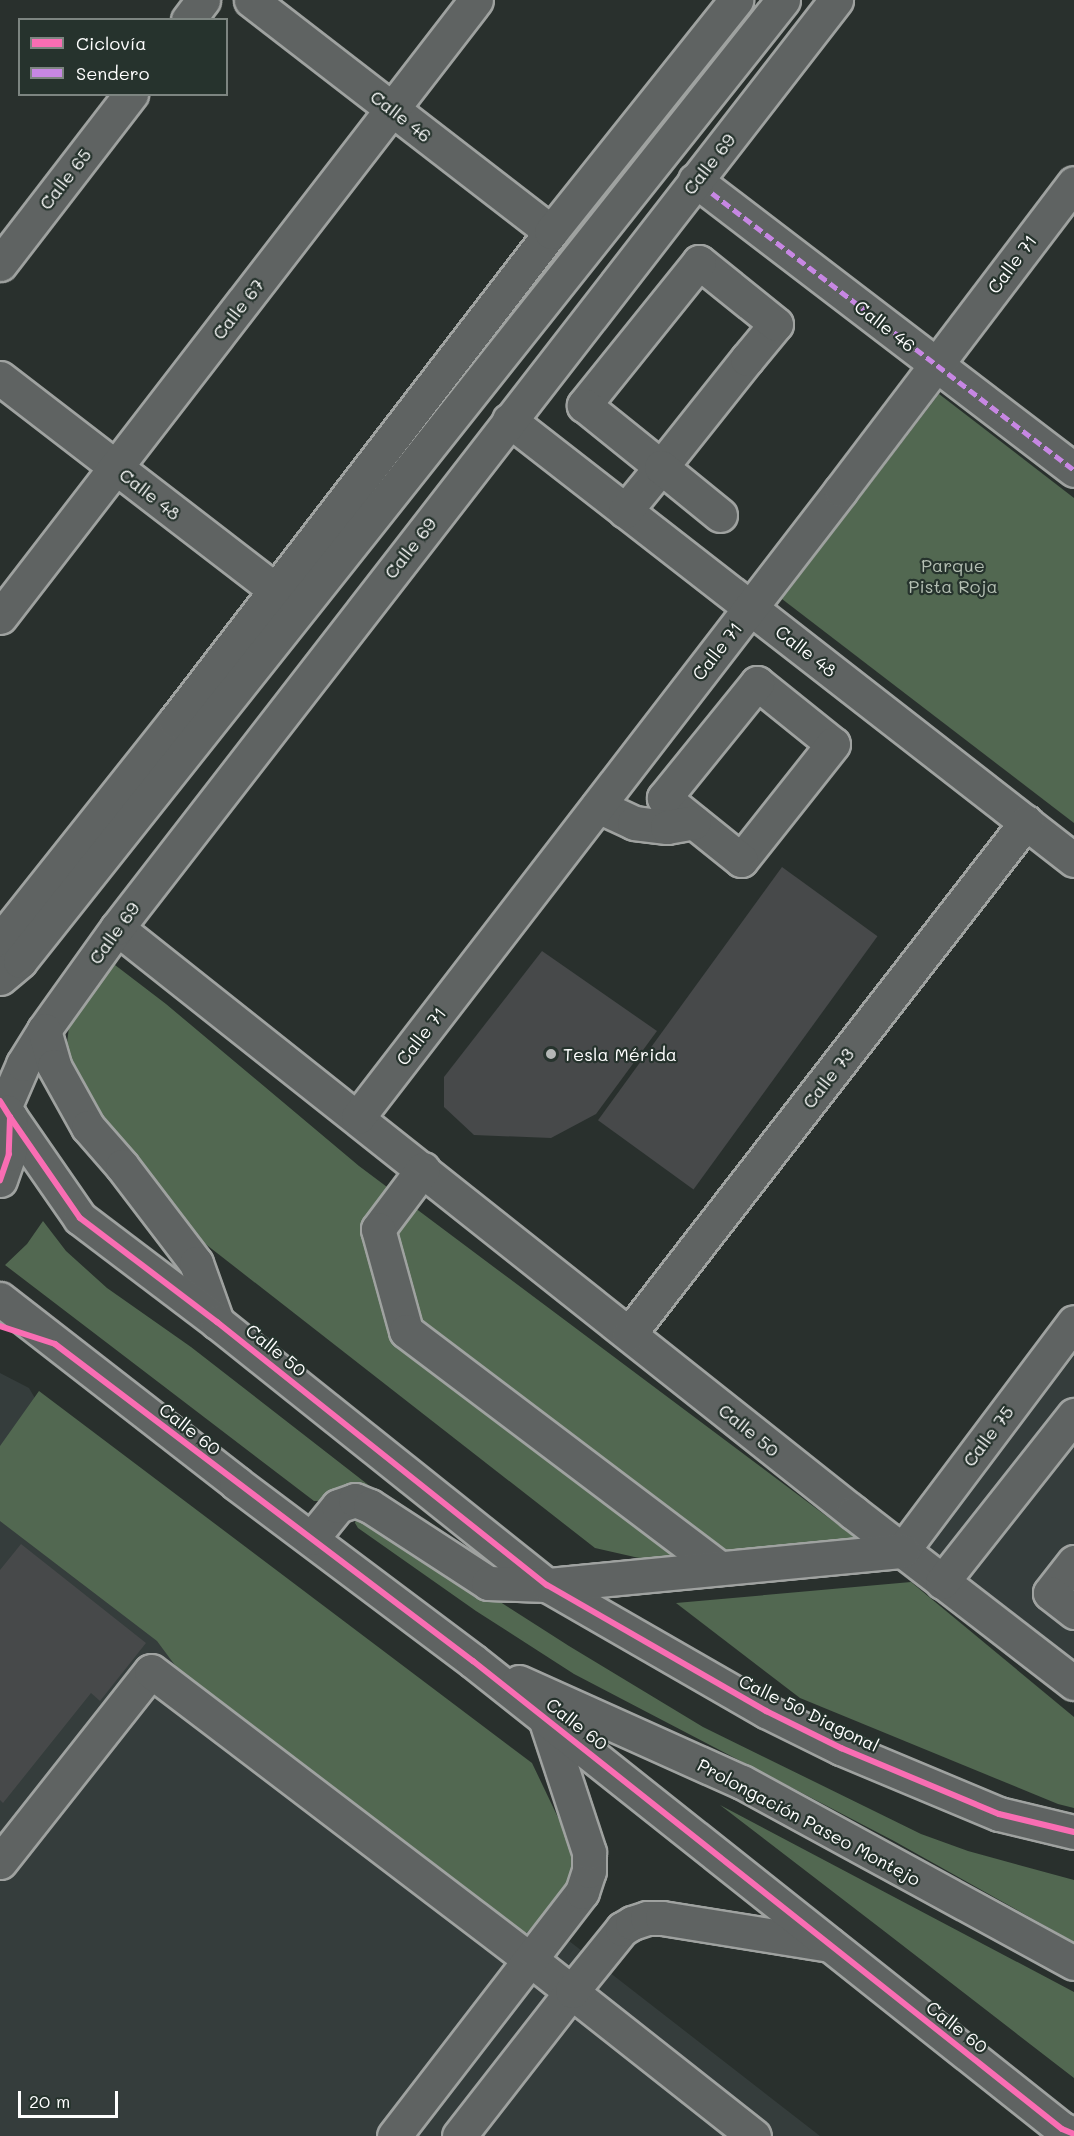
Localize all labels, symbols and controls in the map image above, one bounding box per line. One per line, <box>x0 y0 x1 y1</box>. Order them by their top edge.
legend <box>18 18 228 96</box>
text: Ciclovía <box>76 31 147 55</box>
text: Sendero <box>76 61 150 85</box>
street label: Calle 46 <box>366 85 436 147</box>
street label: Calle 69 <box>678 129 740 199</box>
street label: Calle 65 <box>35 144 95 214</box>
street label: Calle 71 <box>983 230 1041 298</box>
street label: Calle 67 <box>208 274 268 344</box>
street label: Calle 46 <box>850 295 920 357</box>
street label: Calle 48 <box>115 463 185 525</box>
street label: Calle 69 <box>379 513 441 583</box>
park label: Parque Pista Roja <box>908 555 998 598</box>
street label: Calle 71 <box>688 618 746 684</box>
street label: Calle 48 <box>771 620 841 682</box>
street label: Calle 69 <box>84 898 144 968</box>
street label: Calle 71 <box>392 1003 450 1069</box>
place label: Tesla Mérida <box>563 1043 677 1065</box>
street label: Calle 73 <box>798 1044 858 1112</box>
marker: Tesla Mérida <box>544 1047 558 1061</box>
street label: Calle 50 <box>241 1319 311 1381</box>
street label: Calle 60 <box>155 1398 225 1460</box>
street label: Calle 50 <box>714 1399 784 1461</box>
street label: Calle 75 <box>958 1401 1018 1471</box>
street label: Calle 50 Diagonal <box>735 1670 883 1756</box>
street label: Calle 60 <box>542 1693 612 1755</box>
street label: Prolongación Paseo Montejo <box>694 1754 924 1890</box>
street label: Calle 60 <box>922 1996 992 2058</box>
scale bar <box>21 2079 122 2117</box>
text: 20 m <box>29 2089 70 2113</box>

